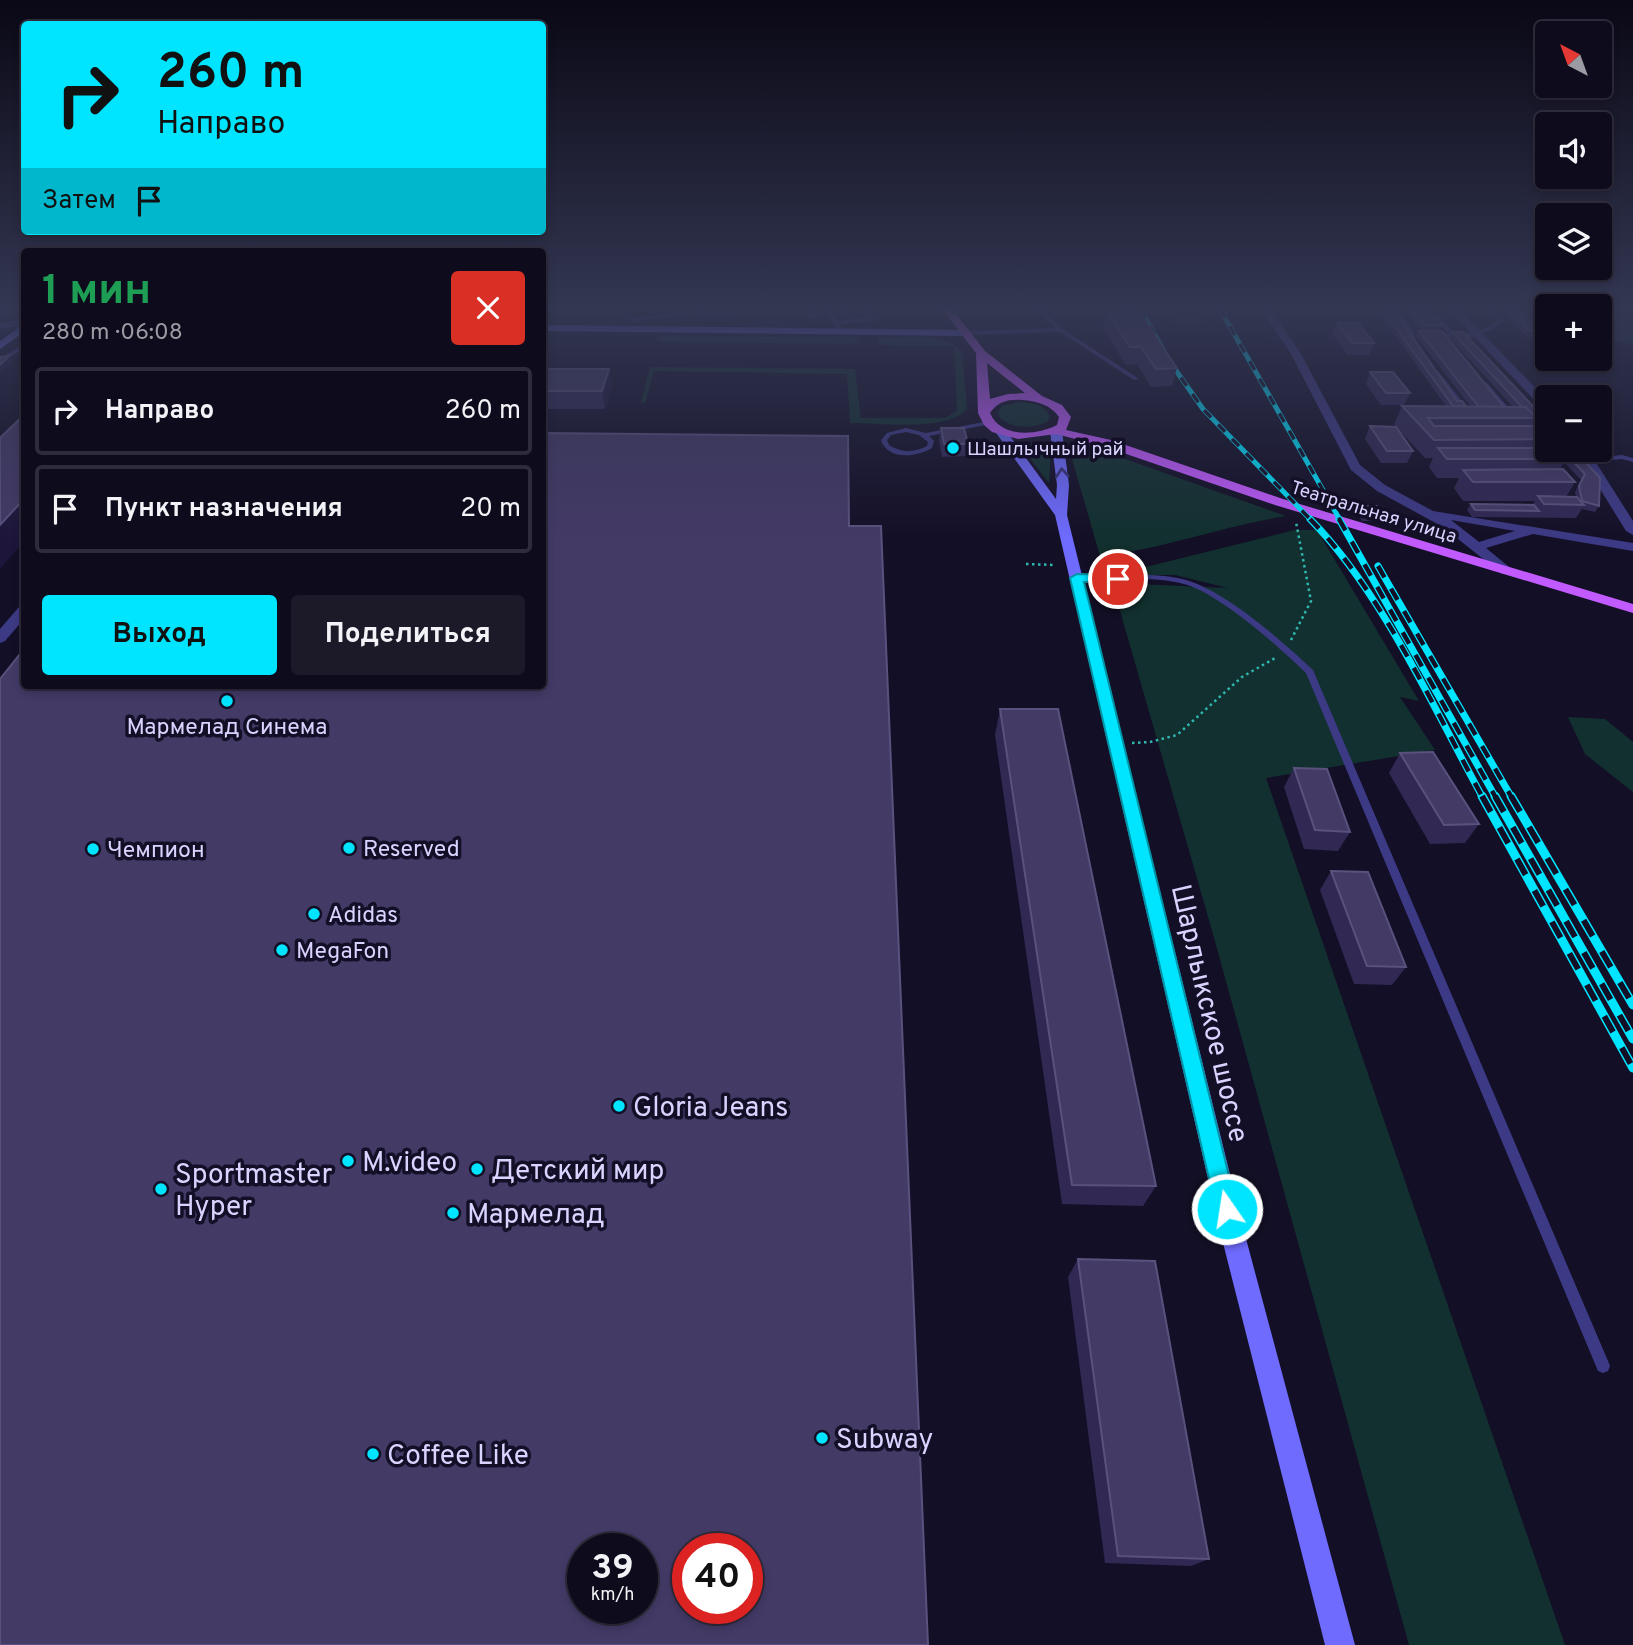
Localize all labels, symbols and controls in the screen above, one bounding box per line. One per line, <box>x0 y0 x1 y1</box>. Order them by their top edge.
north arrow <box>1535 21 1612 98</box>
map controls <box>1535 21 1612 462</box>
text: 260 m <box>157 44 304 106</box>
icon: right <box>42 49 133 140</box>
text: Направо <box>157 105 285 145</box>
button: sound <box>1535 112 1612 189</box>
icon: arrive <box>130 182 168 220</box>
text: Затем <box>42 185 116 218</box>
button: layers <box>1535 203 1612 280</box>
text: 1 мин <box>42 266 151 319</box>
button: close <box>451 271 525 345</box>
button: + <box>1535 294 1612 371</box>
text: 280 m · 06:08 <box>42 319 183 348</box>
button: − <box>1535 385 1612 462</box>
icon: right <box>46 392 84 430</box>
text: Направо <box>105 395 214 428</box>
text: 260 m <box>445 395 521 428</box>
place label: Шашлычный рай <box>967 438 1124 462</box>
marker: Шашлычный рай <box>945 440 961 456</box>
one-way arrow <box>1055 467 1070 478</box>
street label: Театральная улица <box>1287 476 1459 550</box>
icon: arrive <box>46 490 84 528</box>
text: Пункт назначения <box>105 493 343 526</box>
text: 20 m <box>460 493 521 526</box>
pin <box>1088 549 1148 609</box>
icon: arrive <box>1099 560 1137 598</box>
button: Выход <box>42 595 277 675</box>
button: Поделиться <box>291 595 525 675</box>
marker: Мармелад Синема <box>219 693 235 709</box>
place label: Мармелад Синема <box>127 714 327 743</box>
place label: Reserved <box>363 836 460 865</box>
place label: Чемпион <box>107 837 205 866</box>
marker: Reserved <box>341 840 357 856</box>
marker: Чемпион <box>85 841 101 857</box>
street label: Шарлыкское шоссе <box>1161 881 1255 1146</box>
place label: Adidas <box>328 902 398 931</box>
marker: Adidas <box>306 906 322 922</box>
place label: MegaFon <box>296 938 389 967</box>
marker: MegaFon <box>274 942 290 958</box>
place label: Gloria Jeans <box>633 1091 788 1127</box>
marker: Gloria Jeans <box>611 1098 627 1114</box>
place label: M.video <box>362 1146 457 1182</box>
marker: M.video <box>340 1153 356 1169</box>
place label: Детский мир <box>491 1154 664 1190</box>
place label: Sportmaster Hyper <box>175 1158 332 1226</box>
marker: Детский мир <box>469 1161 485 1177</box>
position arrow <box>1190 1172 1264 1246</box>
marker: Sportmaster Hyper <box>153 1181 169 1197</box>
place label: Мармелад <box>467 1198 605 1234</box>
marker: Мармелад <box>445 1205 461 1221</box>
place label: Subway <box>836 1423 933 1459</box>
marker: Subway <box>814 1430 830 1446</box>
place label: Coffee Like <box>387 1439 529 1475</box>
marker: Coffee Like <box>365 1446 381 1462</box>
speed limit sign: 40 <box>672 1533 763 1624</box>
text: 39 <box>591 1547 634 1591</box>
text: km/h <box>591 1584 634 1607</box>

